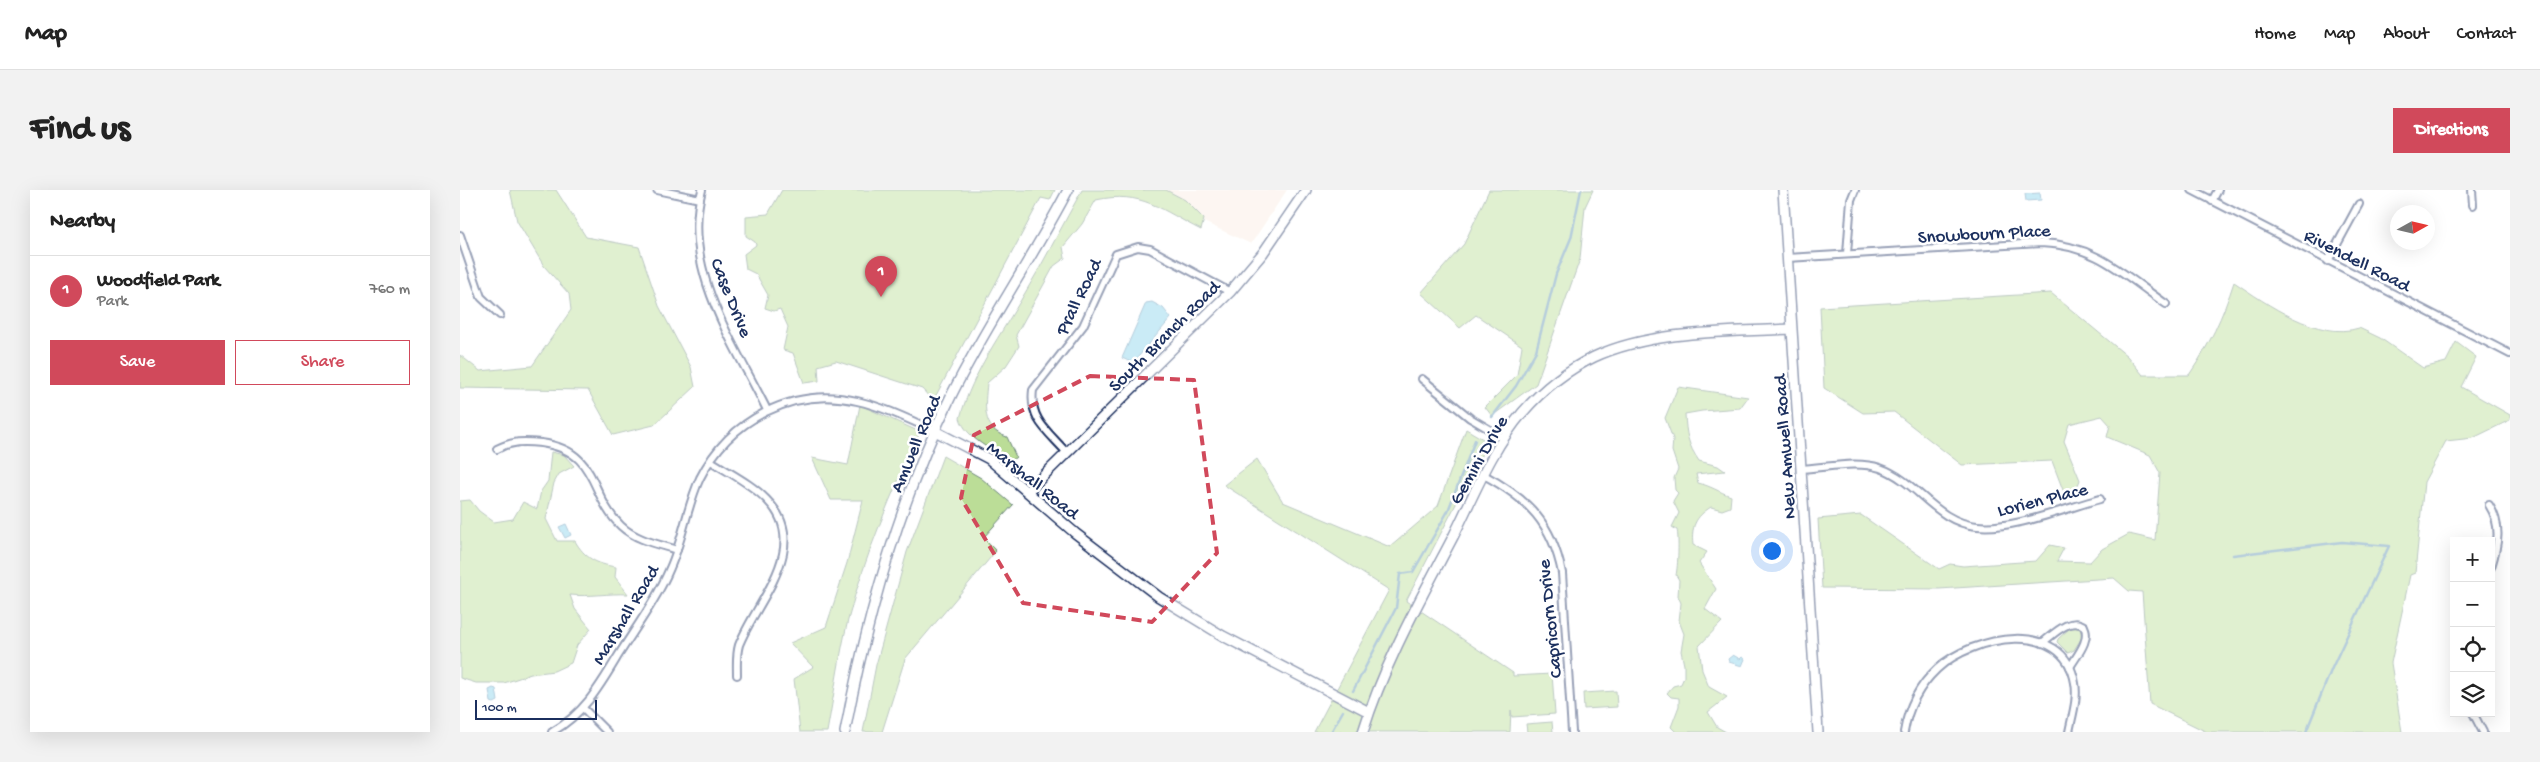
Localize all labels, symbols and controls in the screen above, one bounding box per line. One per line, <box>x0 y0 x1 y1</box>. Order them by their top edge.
text: Map <box>25 20 67 49</box>
text: Home <box>2254 24 2296 45</box>
text: Map <box>2324 24 2355 45</box>
text: About <box>2383 24 2429 45</box>
text: Contact <box>2457 24 2515 45</box>
button: Directions <box>2393 108 2510 153</box>
text: Find us <box>30 110 130 151</box>
north arrow <box>2390 205 2435 250</box>
text: Nearby <box>50 210 115 235</box>
street label: Snowbourn Place <box>1917 221 2051 250</box>
street label: Rivendell Road <box>2299 225 2415 300</box>
street label: Prall Road <box>1051 254 1109 340</box>
street label: Case Drive <box>703 255 756 342</box>
pin: 1 <box>865 256 897 297</box>
text: Woodfield Park <box>97 270 220 293</box>
street label: South Branch Road <box>1105 275 1228 398</box>
text: 1 <box>63 281 69 300</box>
text: 760 m <box>369 281 410 300</box>
text: Park <box>97 293 128 312</box>
button: Save <box>50 340 225 385</box>
button: Share <box>235 340 410 385</box>
street label: New Amwell Road <box>1770 372 1803 520</box>
street label: Amwell Road <box>886 390 949 497</box>
street label: Gemini Drive <box>1445 412 1515 509</box>
street label: Marshall Road <box>981 437 1084 527</box>
street label: Lorien Place <box>1995 479 2091 524</box>
map controls <box>2450 537 2495 717</box>
button: + <box>2450 537 2495 582</box>
your location <box>1759 538 1785 564</box>
street label: Capricorn Drive <box>1534 558 1569 679</box>
street label: Marshall Road <box>588 560 667 670</box>
button: − <box>2450 582 2495 627</box>
button: locate <box>2450 627 2495 672</box>
button: layers <box>2450 672 2495 717</box>
scale bar <box>475 697 598 720</box>
text: 100 m <box>482 700 517 717</box>

